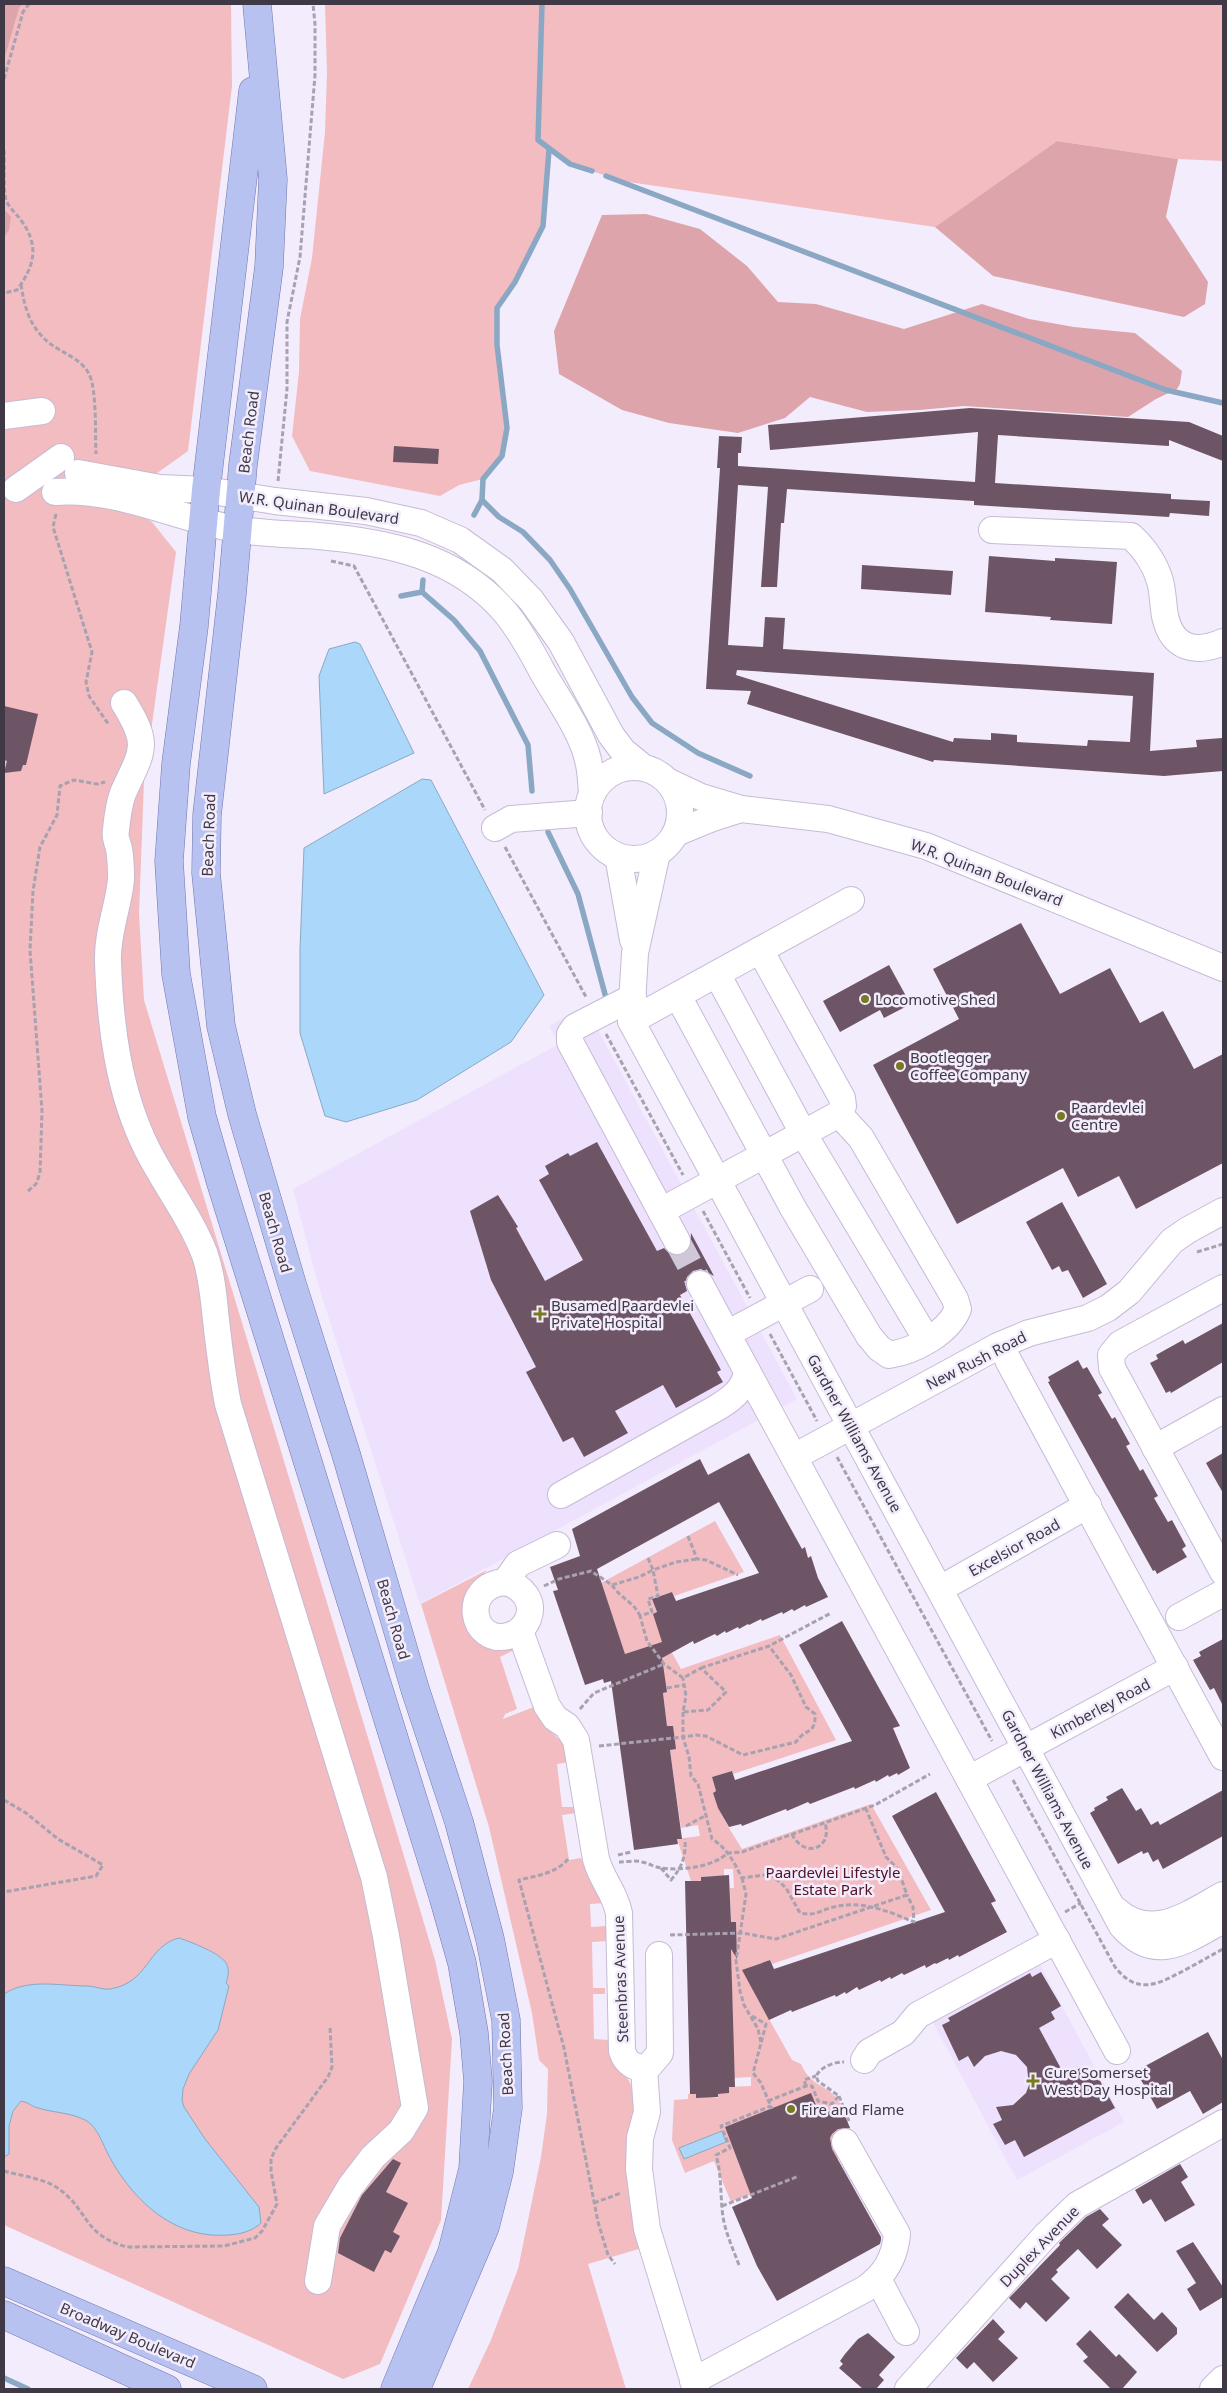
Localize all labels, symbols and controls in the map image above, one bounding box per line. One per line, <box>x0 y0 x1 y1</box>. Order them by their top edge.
street label: Beach Road <box>233 390 263 474</box>
street label: W.R. Quinan Boulevard <box>238 486 400 528</box>
street label: Beach Road <box>197 793 219 877</box>
street label: W.R. Quinan Boulevard <box>908 834 1066 910</box>
place label: Locomotive Shed <box>875 989 996 1009</box>
marker: Locomotive Shed <box>859 993 871 1005</box>
place label: Bootlegger Coffee Company <box>910 1047 1027 1084</box>
marker: Bootlegger Coffee Company <box>894 1060 906 1072</box>
place label: Paardevlei Centre <box>1071 1097 1144 1134</box>
marker: Paardevlei Centre <box>1055 1110 1067 1122</box>
street label: Beach Road <box>255 1189 297 1275</box>
place label: Busamed Paardevlei Private Hospital <box>551 1295 694 1332</box>
marker: Busamed Paardevlei Private Hospital <box>533 1307 547 1321</box>
street label: New Rush Road <box>922 1326 1030 1394</box>
street label: Gardner Williams Avenue <box>803 1350 907 1516</box>
street label: Excelsior Road <box>965 1514 1063 1580</box>
street label: Beach Road <box>373 1576 415 1662</box>
street label: Kimberley Road <box>1046 1673 1154 1743</box>
street label: Gardner Williams Avenue <box>997 1706 1099 1872</box>
park label: Paardevlei Lifestyle Estate Park <box>766 1862 900 1899</box>
street label: Steenbras Avenue <box>608 1915 632 2043</box>
street label: Beach Road <box>493 2012 517 2096</box>
place label: Cure Somerset West Day Hospital <box>1044 2062 1172 2099</box>
marker: Cure Somerset West Day Hospital <box>1026 2074 1040 2088</box>
place label: Fire and Flame <box>801 2099 904 2119</box>
marker: Fire and Flame <box>785 2103 797 2115</box>
street label: Duplex Avenue <box>995 2201 1083 2291</box>
street label: Broadway Boulevard <box>57 2297 199 2373</box>

